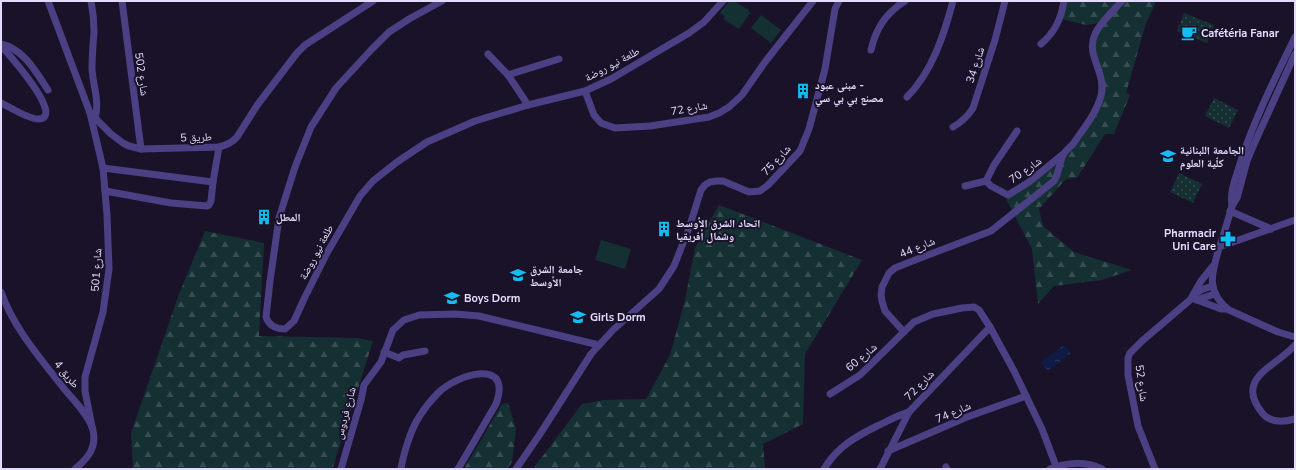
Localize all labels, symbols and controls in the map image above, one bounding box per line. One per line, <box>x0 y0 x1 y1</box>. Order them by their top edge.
cafe icon: Cafétéria Fanar <box>1180 24 1198 42</box>
place label: Cafétéria Fanar <box>1201 26 1280 41</box>
street label: طلعة نيو روضة <box>582 44 642 85</box>
street label: شارع 34 <box>963 45 988 85</box>
street label: شارع 502 <box>131 51 152 97</box>
place label: مبنى عبود - مصنع بي بي سي <box>815 78 883 107</box>
building icon: مبنى عبود - مصنع بي بي سي <box>794 82 812 100</box>
street label: شارع 72 <box>670 98 709 119</box>
street label: طريق 5 <box>180 129 212 146</box>
street label: شارع 75 <box>758 142 794 179</box>
place label: الجامعة اللبنانية كلّية العلوم <box>1180 143 1244 171</box>
school or university icon: الجامعة اللبنانية كلّية العلوم <box>1159 147 1177 165</box>
street label: شارع 70 <box>1006 154 1045 187</box>
building icon: المطل <box>255 208 273 226</box>
place label: المطل <box>276 210 301 225</box>
place label: اتحاد الشرق الأوسط وشمال أفريقيا <box>676 216 760 244</box>
building icon: اتحاد الشرق الأوسط وشمال أفريقيا <box>655 220 673 238</box>
street label: طلعة نيو روضة <box>296 222 337 282</box>
place label: Pharmacir Uni Care <box>1164 226 1217 254</box>
pharmacy icon: Pharmacir Uni Care <box>1219 230 1237 248</box>
street label: شارع 44 <box>897 234 937 261</box>
street label: شارع 501 <box>87 248 105 292</box>
place label: جامعة الشرق الأوسط <box>530 262 583 290</box>
school or university icon: جامعة الشرق الأوسط <box>509 266 527 284</box>
school or university icon: Boys Dorm <box>443 289 461 307</box>
place label: Boys Dorm <box>464 291 521 306</box>
school or university icon: Girls Dorm <box>569 308 587 326</box>
place label: Girls Dorm <box>590 310 646 325</box>
street label: شارع 60 <box>842 340 880 375</box>
street label: طريق 4 <box>51 357 83 391</box>
street label: شارع 52 <box>1132 364 1152 402</box>
street label: شارع 72 <box>901 367 938 404</box>
street label: شارع فردوس <box>331 385 360 441</box>
street label: شارع 74 <box>933 398 973 427</box>

